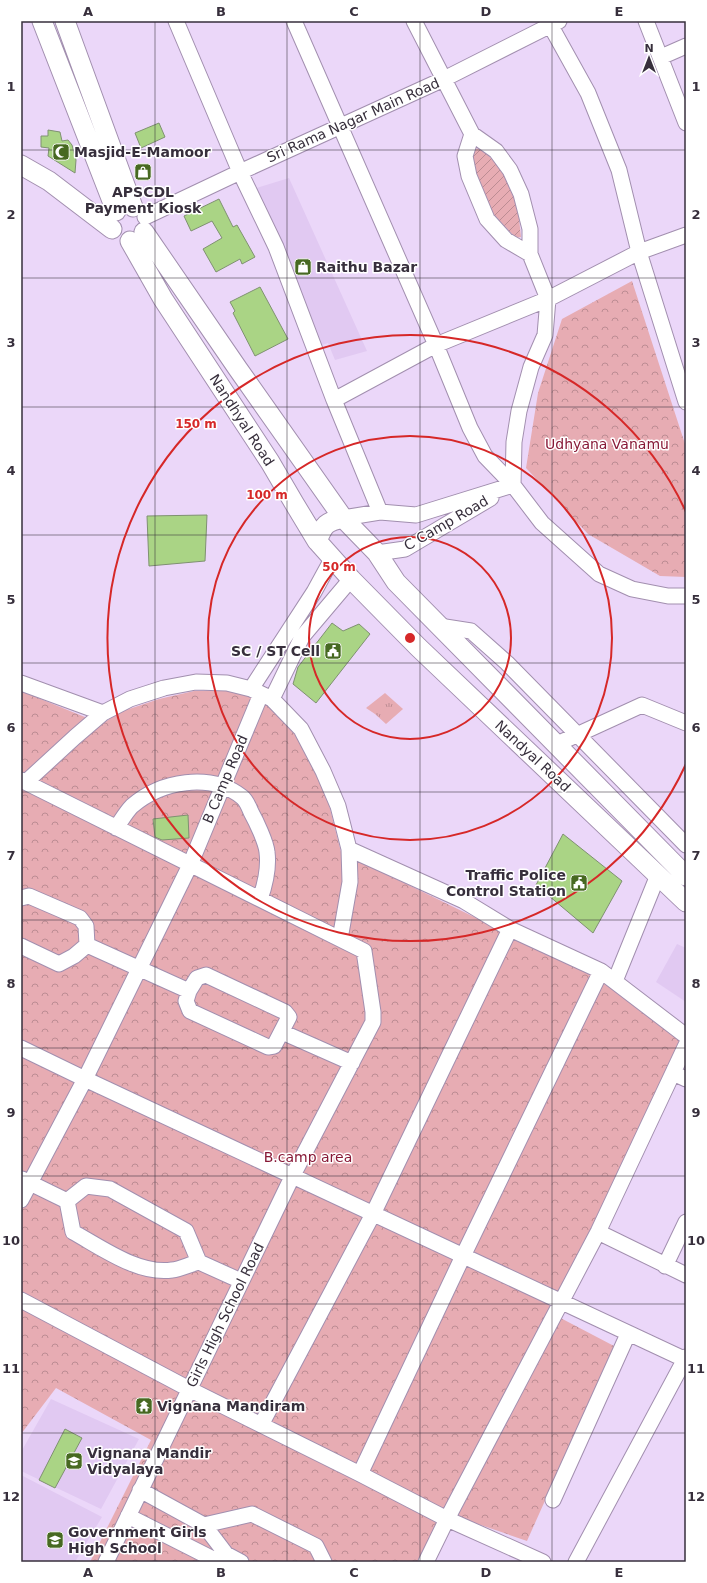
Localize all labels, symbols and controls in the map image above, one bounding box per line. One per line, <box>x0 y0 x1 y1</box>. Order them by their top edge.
text: A <box>83 4 93 19</box>
text: B <box>216 4 226 19</box>
text: C <box>349 4 359 19</box>
text: D <box>481 4 492 19</box>
text: E <box>615 4 623 19</box>
north arrow <box>629 38 669 78</box>
text: N <box>644 42 654 55</box>
street label: Sri Rama Nagar Main Road <box>264 75 442 165</box>
text: 1 <box>6 79 16 94</box>
text: 1 <box>691 79 701 94</box>
mosque icon: Masjid-E-Mamoor <box>51 142 71 162</box>
place label: Masjid-E-Mamoor <box>74 144 211 160</box>
shop icon: APSCDL Payment Kiosk <box>133 162 153 182</box>
place label: APSCDL Payment Kiosk <box>85 184 202 216</box>
text: 2 <box>6 207 16 222</box>
text: 2 <box>691 207 701 222</box>
shop icon: Raithu Bazar <box>293 257 313 277</box>
place label: Raithu Bazar <box>316 259 417 275</box>
text: 3 <box>6 335 16 350</box>
text: 3 <box>691 335 701 350</box>
street label: Nandhyal Road <box>206 371 278 469</box>
text: 150 m <box>175 417 217 431</box>
park label: Udhyana Vanamu <box>545 436 669 452</box>
text: 4 <box>6 463 16 478</box>
text: 4 <box>691 463 701 478</box>
text: 100 m <box>246 488 288 502</box>
street label: C Camp Road <box>401 492 491 554</box>
text: 50 m <box>322 560 356 574</box>
text: 5 <box>6 592 16 607</box>
text: 5 <box>691 592 701 607</box>
centre of rings <box>403 631 417 645</box>
public building icon: SC / ST Cell <box>323 641 343 661</box>
place label: SC / ST Cell <box>231 643 320 659</box>
street label: Nandyal Road <box>492 717 574 795</box>
text: 6 <box>6 720 16 735</box>
text: 6 <box>691 720 701 735</box>
street label: B Camp Road <box>199 732 251 826</box>
text: 7 <box>6 848 16 863</box>
text: 7 <box>691 848 701 863</box>
place label: Traffic Police Control Station <box>446 867 566 899</box>
public building icon: Traffic Police Control Station <box>569 873 589 893</box>
text: 8 <box>6 976 16 991</box>
text: 8 <box>691 976 701 991</box>
text: 9 <box>6 1105 16 1120</box>
text: 9 <box>691 1105 701 1120</box>
park label: B.camp area <box>264 1149 352 1165</box>
text: 10 <box>2 1233 20 1248</box>
text: 10 <box>687 1233 705 1248</box>
street label: Girls High School Road <box>183 1240 267 1390</box>
text: 11 <box>2 1361 20 1376</box>
text: 11 <box>687 1361 705 1376</box>
temple icon: Vignana Mandiram <box>134 1396 154 1416</box>
place label: Vignana Mandiram <box>157 1398 305 1414</box>
place label: Vignana Mandir Vidyalaya <box>87 1445 211 1477</box>
school or university icon: Vignana Mandir Vidyalaya <box>64 1451 84 1471</box>
text: 12 <box>2 1489 20 1504</box>
text: 12 <box>687 1489 705 1504</box>
place label: Government Girls High School <box>68 1524 207 1556</box>
school or university icon: Government Girls High School <box>45 1530 65 1550</box>
text: A <box>83 1565 93 1580</box>
text: B <box>216 1565 226 1580</box>
text: C <box>349 1565 359 1580</box>
text: D <box>481 1565 492 1580</box>
text: E <box>615 1565 623 1580</box>

